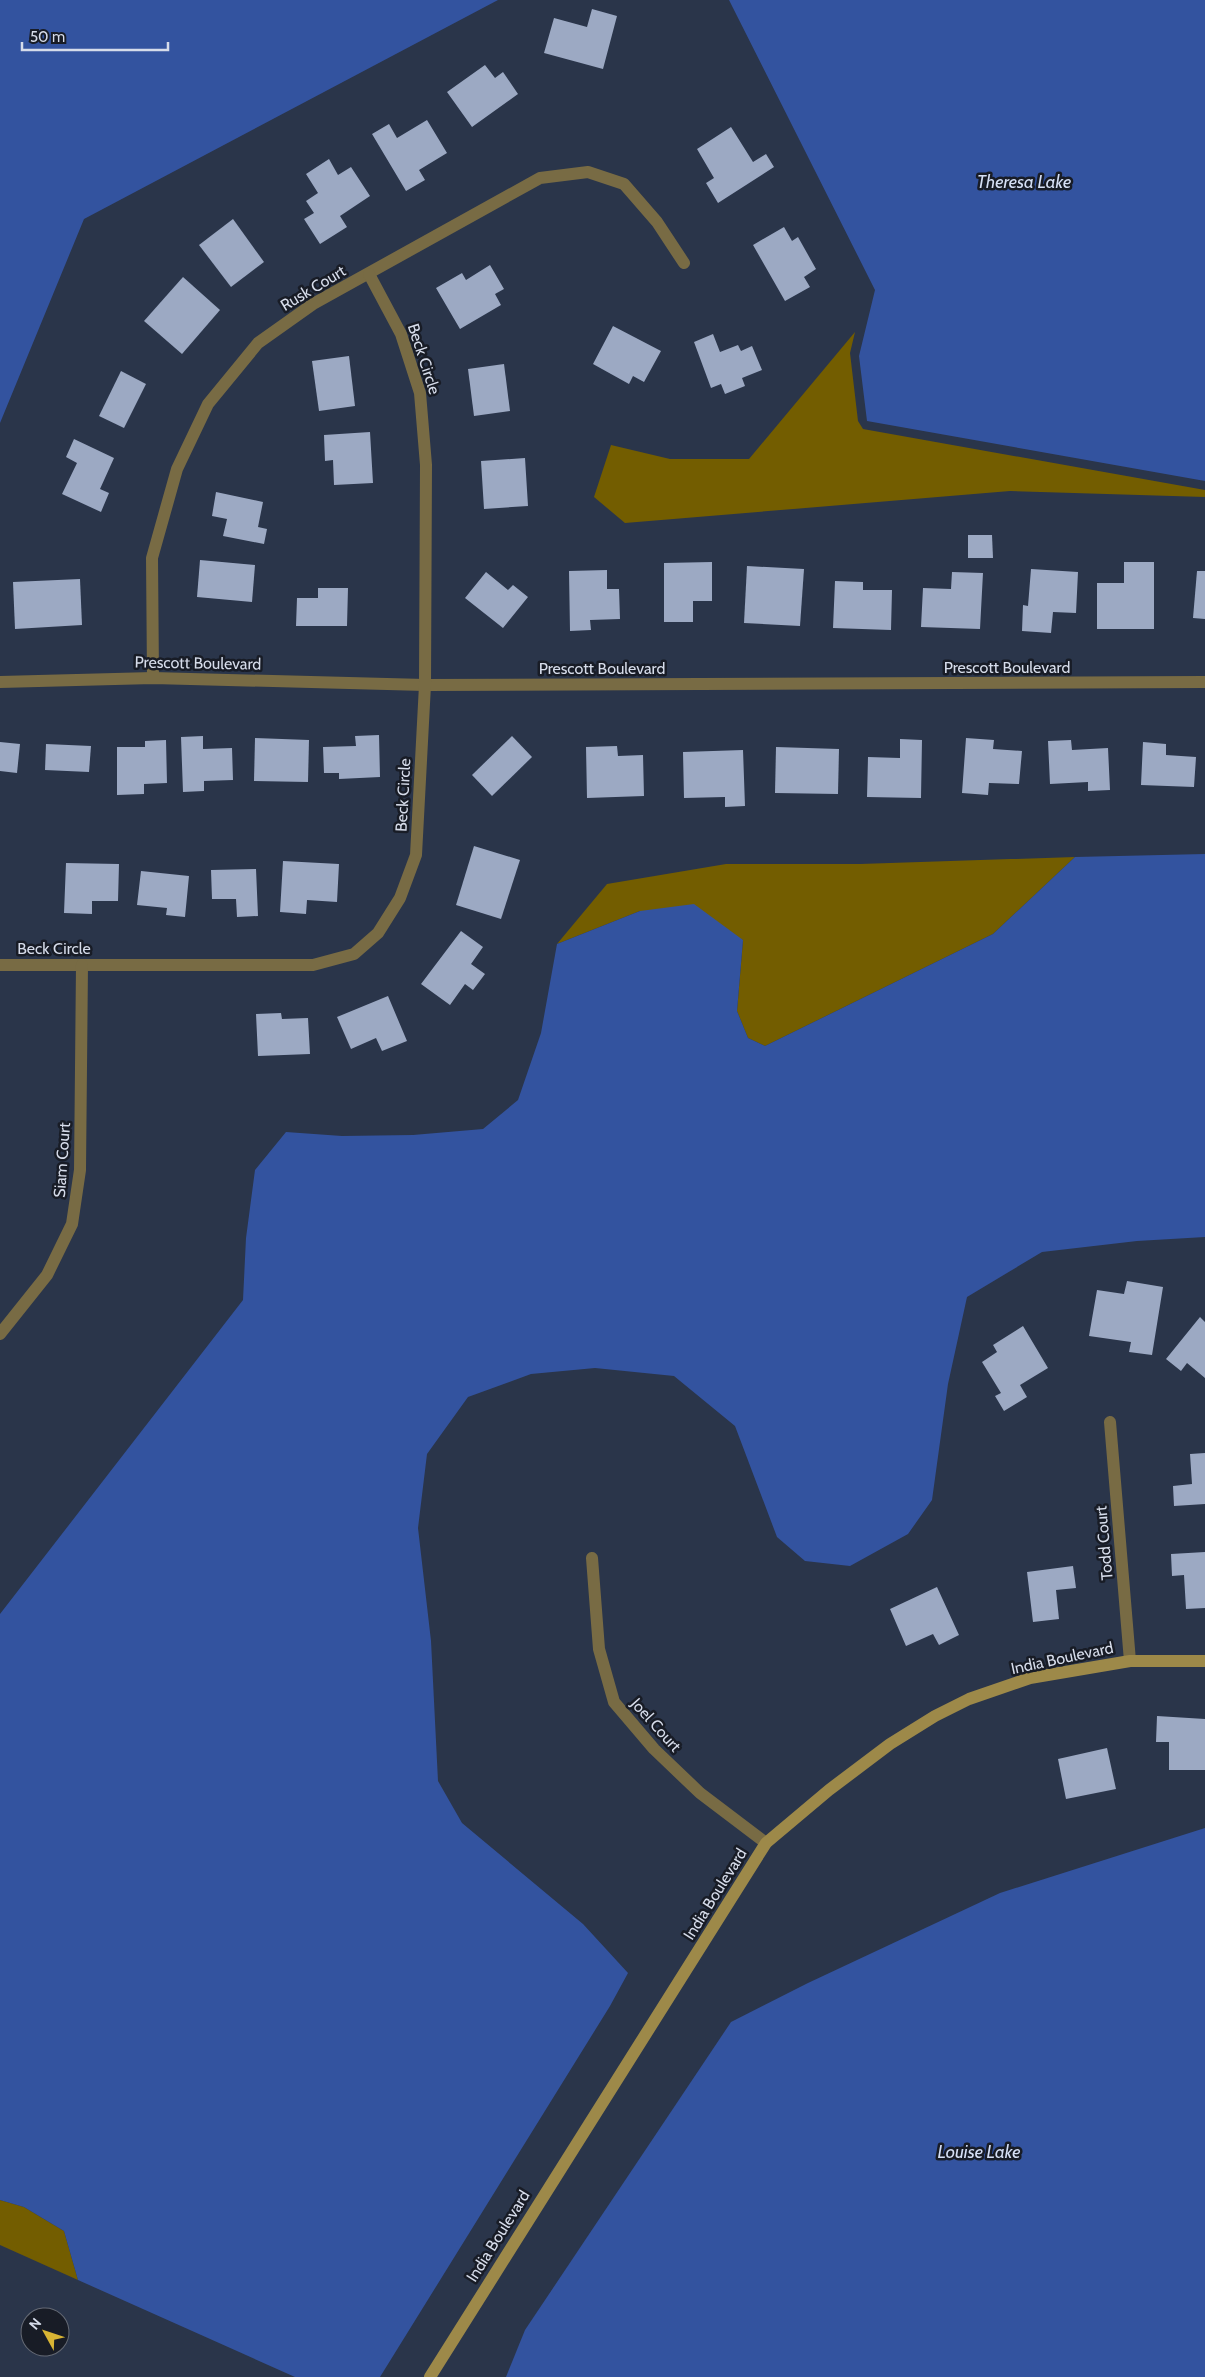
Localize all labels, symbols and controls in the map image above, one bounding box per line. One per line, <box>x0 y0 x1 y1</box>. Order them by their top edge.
scale bar <box>22 20 169 52</box>
text: 50 m <box>30 28 65 46</box>
water label: Theresa Lake <box>977 171 1071 193</box>
street label: Rusk Court <box>277 261 349 315</box>
street label: Beck Circle <box>404 321 444 397</box>
street label: Prescott Boulevard <box>135 652 261 674</box>
street label: Prescott Boulevard <box>944 658 1070 677</box>
street label: Prescott Boulevard <box>539 659 665 678</box>
street label: Beck Circle <box>392 758 414 832</box>
street label: Beck Circle <box>17 939 91 958</box>
street label: Siam Court <box>50 1121 74 1198</box>
street label: Todd Court <box>1091 1504 1117 1581</box>
street label: India Boulevard <box>1009 1638 1115 1678</box>
street label: Joel Court <box>626 1694 685 1756</box>
street label: India Boulevard <box>679 1845 751 1943</box>
water label: Louise Lake <box>938 2141 1020 2163</box>
street label: India Boulevard <box>462 2187 534 2285</box>
north arrow <box>20 2307 70 2357</box>
text: N <box>25 2314 45 2333</box>

